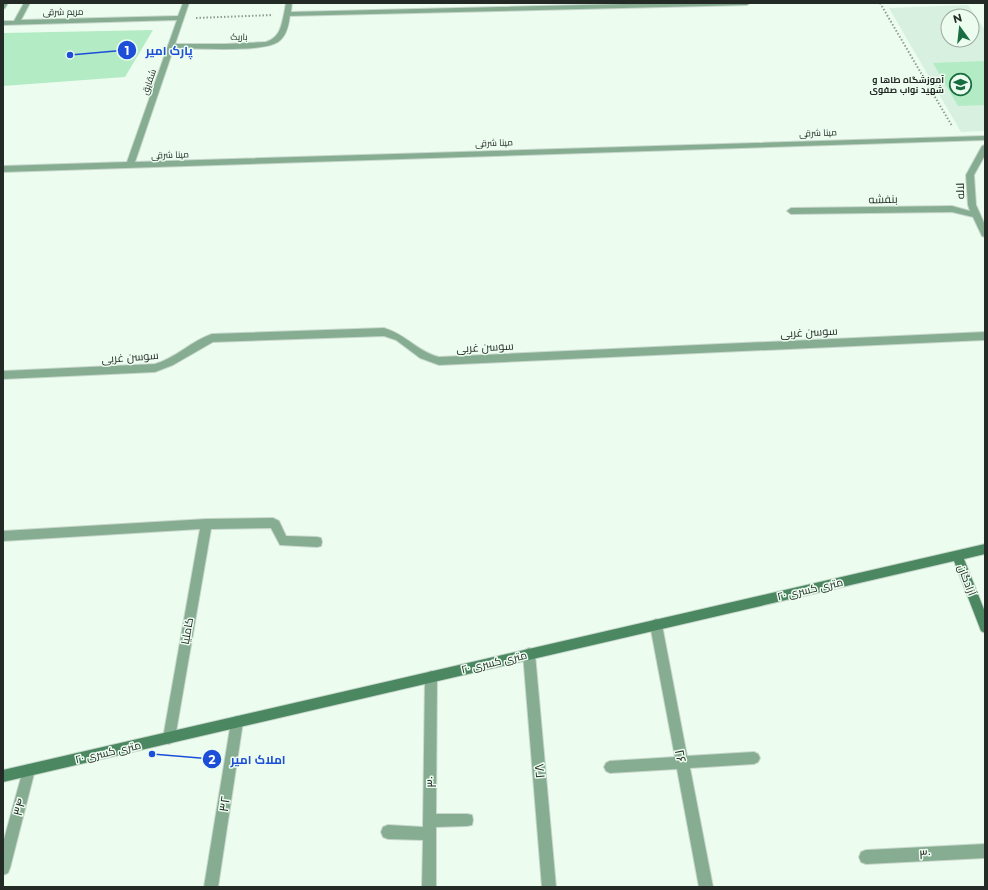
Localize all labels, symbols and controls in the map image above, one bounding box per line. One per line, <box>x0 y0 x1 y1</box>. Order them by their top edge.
street label: مریم شرقی <box>42 6 84 18</box>
north arrow <box>940 8 980 48</box>
text: N <box>951 10 964 26</box>
street label: باریک <box>230 31 248 42</box>
callout: پارک امیر <box>117 38 201 62</box>
text: 1 <box>125 43 129 58</box>
text: پارک امیر <box>144 43 193 60</box>
street label: شقایق <box>139 68 159 96</box>
school or university icon: آموزشگاه طاها و شهید نواب صفوی <box>947 72 973 98</box>
place label: آموزشگاه طاها و شهید نواب صفوی <box>869 74 944 96</box>
street label: مینا شرقی <box>799 126 837 139</box>
street label: مینا شرقی <box>475 136 513 149</box>
street label: مینا شرقی <box>151 148 189 161</box>
street label: لاله <box>953 183 967 199</box>
street label: بنفشه <box>868 192 898 206</box>
street label: سوسن غربی <box>780 324 838 340</box>
street label: سوسن غربی <box>456 339 514 355</box>
street label: سوسن غربی <box>101 348 159 366</box>
street label: آزادگان <box>955 562 979 598</box>
street label: ۲۰ متری کسری <box>776 575 844 603</box>
street label: کاملیا <box>178 616 196 646</box>
street label: ۲۰ متری کسری <box>460 648 528 676</box>
street label: ۲۰ متری کسری <box>74 738 142 766</box>
callout: املاک امیر <box>202 747 293 771</box>
street label: ۲۶ <box>672 748 690 764</box>
text: 2 <box>208 752 216 767</box>
text: املاک امیر <box>229 752 286 768</box>
street label: ۲۸ <box>530 763 548 779</box>
street label: ۳۰ <box>423 776 439 788</box>
street label: ۳۲ <box>215 795 233 813</box>
street label: ۳۴ <box>9 796 29 817</box>
street label: ۳۰ <box>919 846 931 862</box>

